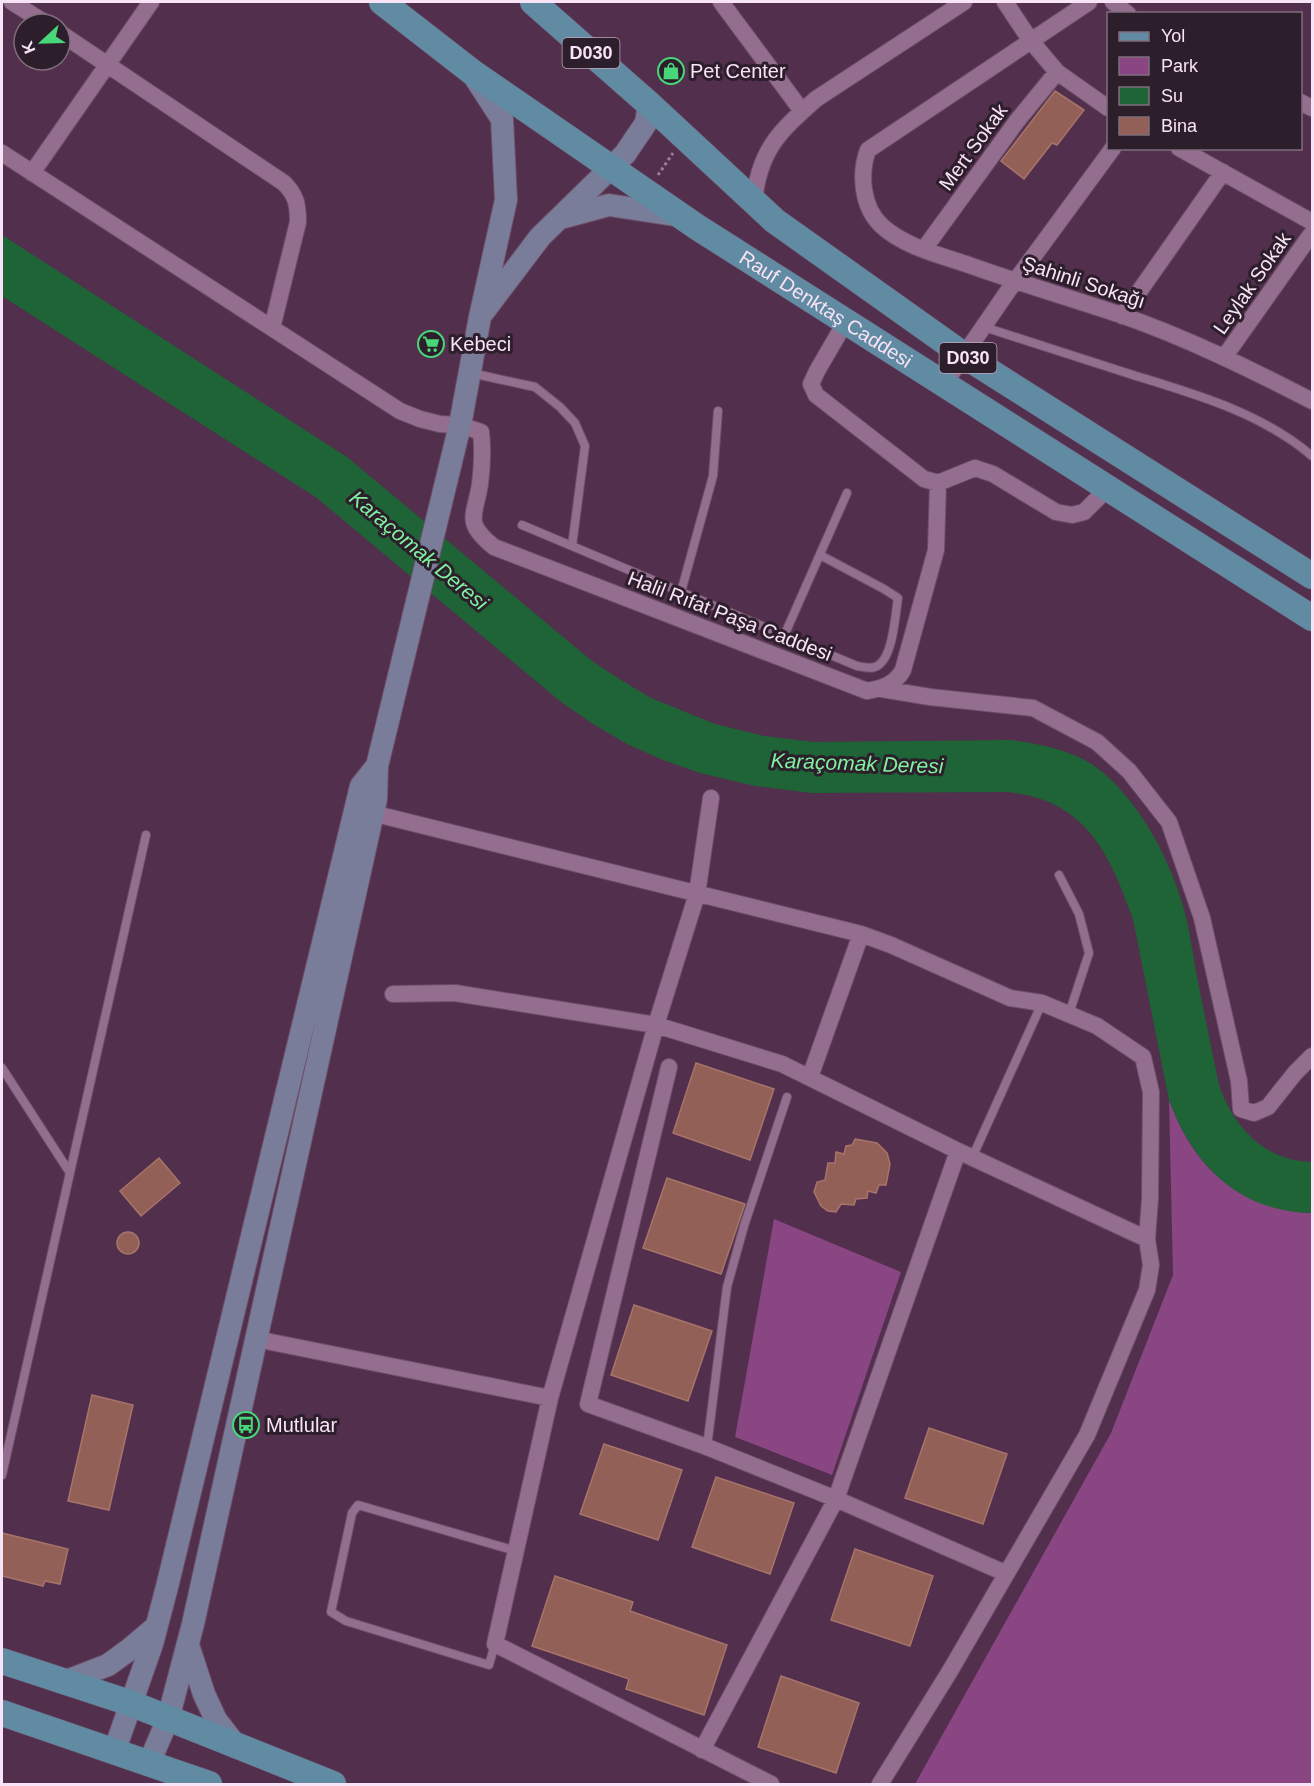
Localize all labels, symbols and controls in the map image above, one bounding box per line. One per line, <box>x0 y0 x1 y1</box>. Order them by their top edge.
north arrow <box>12 12 72 72</box>
legend <box>1107 12 1302 150</box>
text: Yol <box>1161 26 1185 46</box>
text: K <box>18 38 39 56</box>
road number: D030 <box>562 38 620 68</box>
shop icon: Pet Center <box>656 56 686 86</box>
text: Park <box>1161 56 1199 76</box>
place label: Pet Center <box>690 60 786 82</box>
text: Su <box>1161 86 1183 106</box>
street label: Mert Sokak <box>934 99 1012 194</box>
text: Bina <box>1161 116 1198 136</box>
street label: Leylak Sokak <box>1209 227 1296 338</box>
street label: Rauf Denktaş Caddesi <box>736 246 916 372</box>
street label: Şahinli Sokağı <box>1020 252 1148 312</box>
supermarket icon: Kebeci <box>416 329 446 359</box>
place label: Kebeci <box>450 333 511 355</box>
road number: D030 <box>940 343 996 373</box>
water label: Karaçomak Deresi <box>345 486 494 615</box>
street label: Halil Rıfat Paşa Caddesi <box>625 567 835 665</box>
water label: Karaçomak Deresi <box>770 748 945 778</box>
bus stop icon: Mutlular <box>231 1410 261 1440</box>
place label: Mutlular <box>266 1414 337 1436</box>

